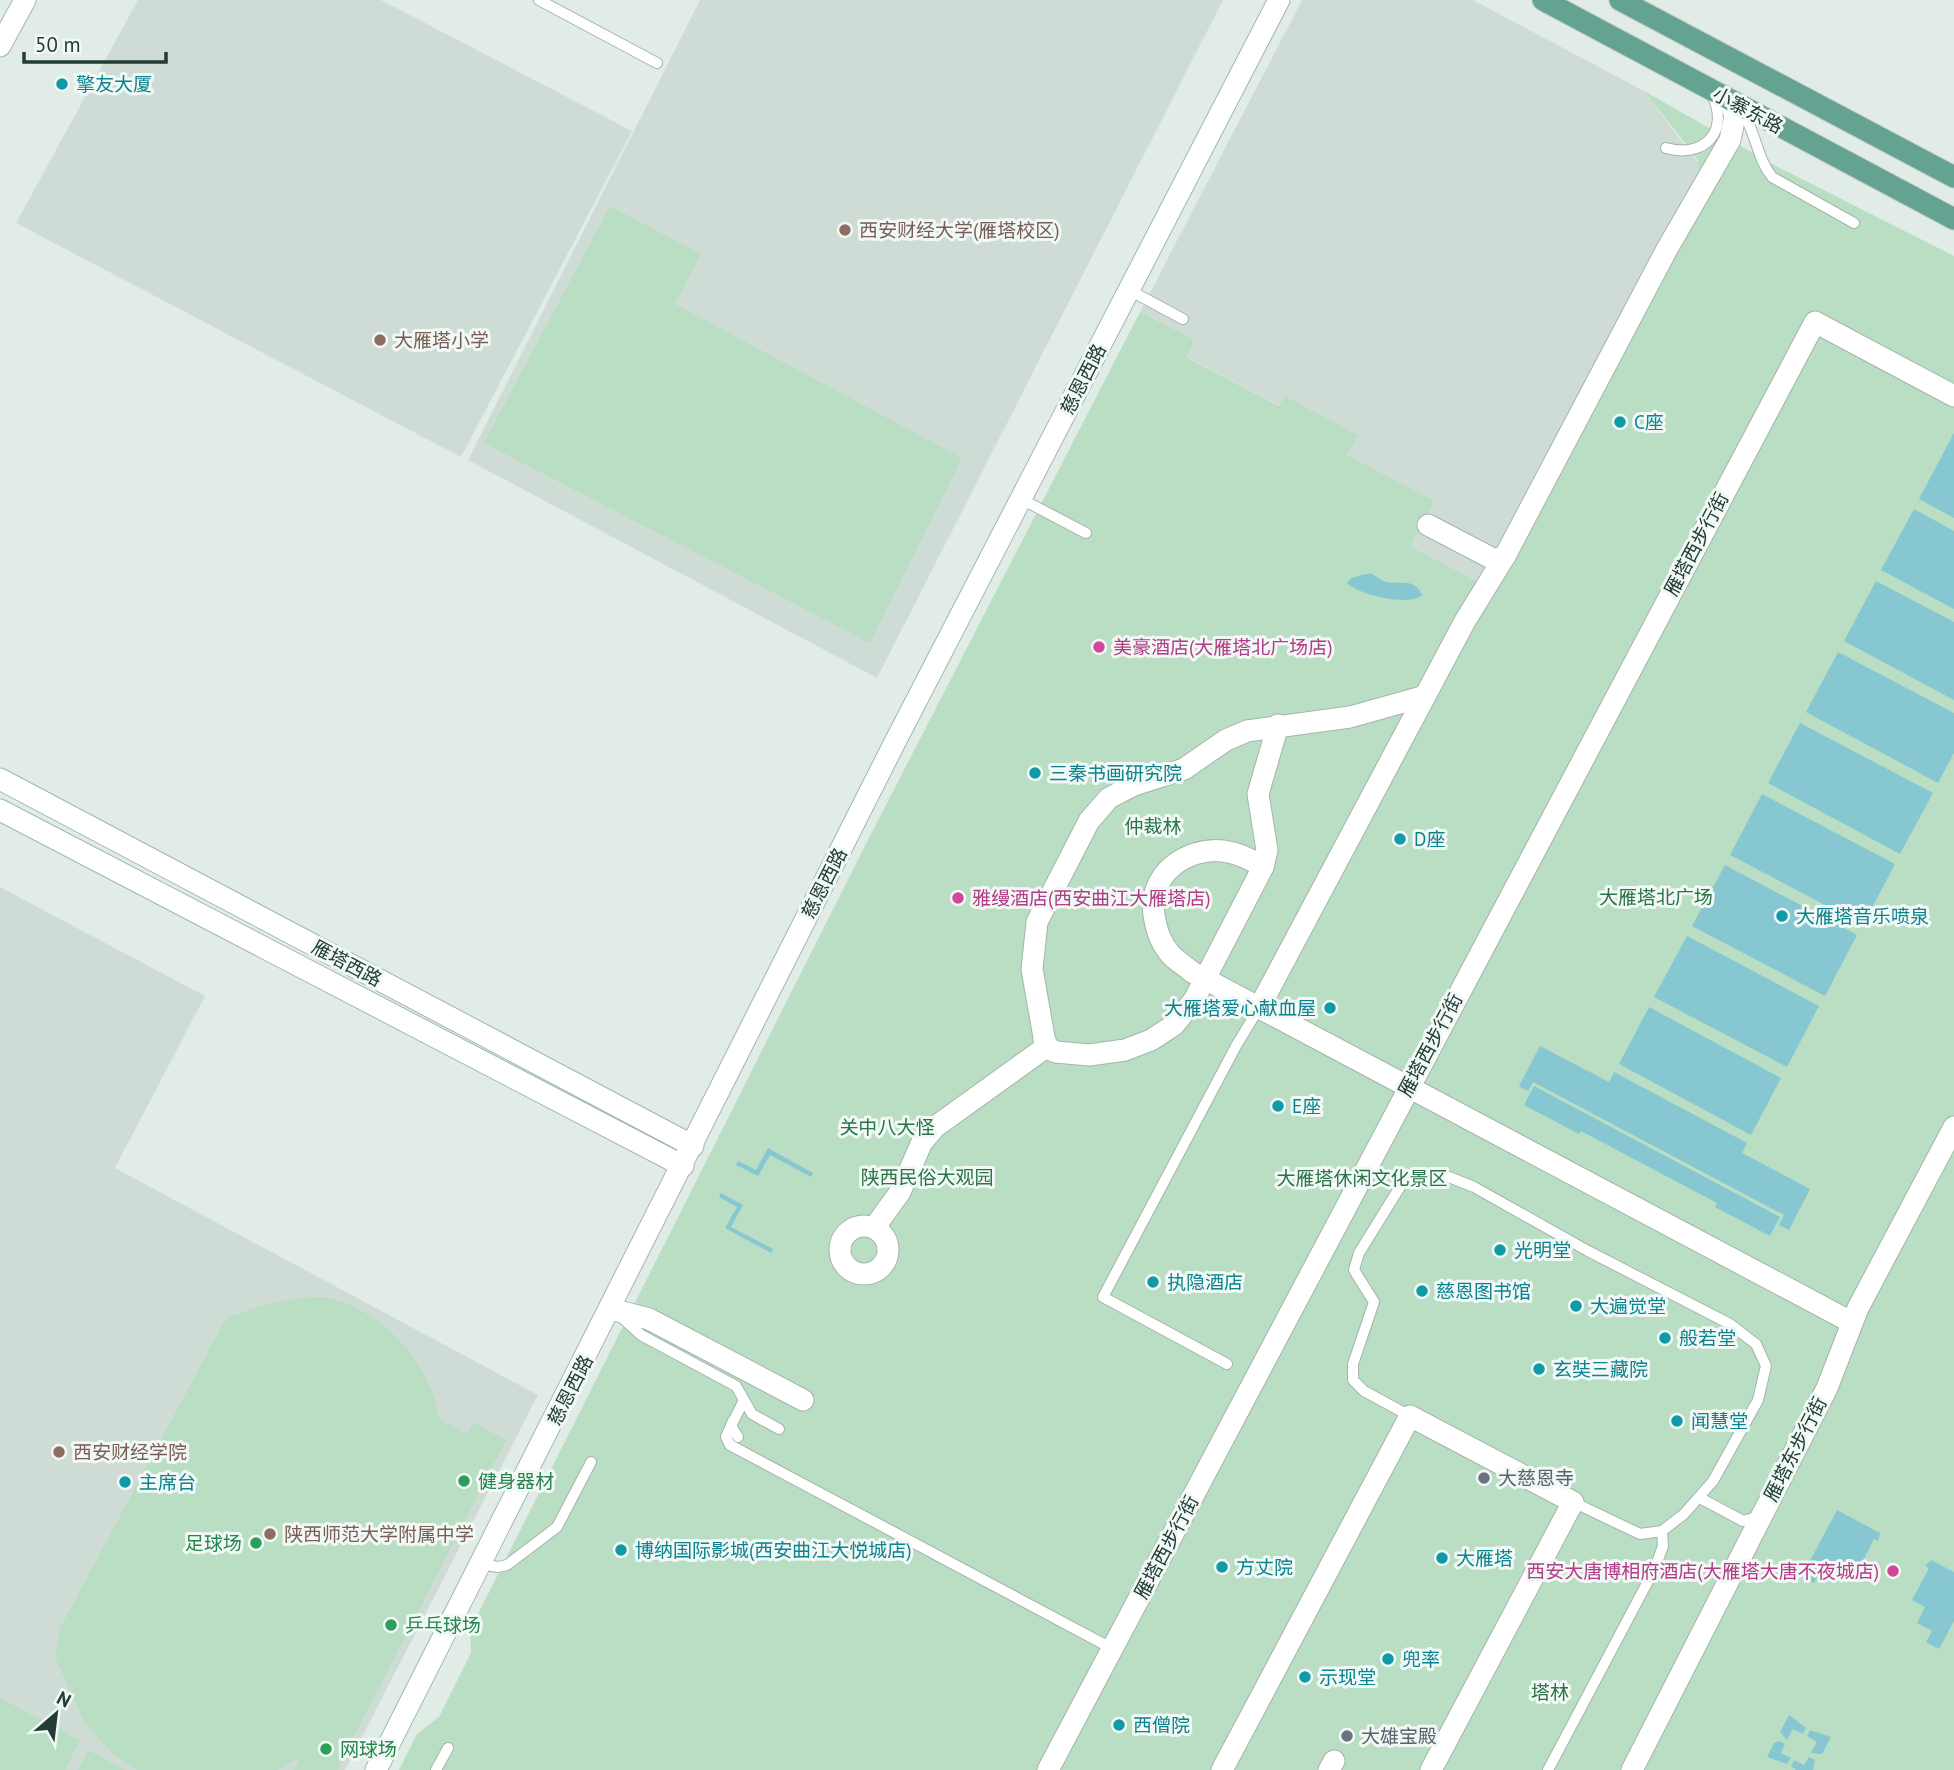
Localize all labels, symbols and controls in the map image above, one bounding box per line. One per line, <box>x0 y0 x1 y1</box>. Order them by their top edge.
scale bar <box>24 21 166 65</box>
text: 50 m <box>35 31 81 58</box>
place label: 擎友大厦 <box>76 72 152 96</box>
marker: 擎友大厦 <box>54 76 70 92</box>
street label: 小寨东路 <box>1709 82 1787 138</box>
place label: 西安财经大学(雁塔校区) <box>859 218 1060 242</box>
marker: 西安财经大学(雁塔校区) <box>837 222 853 238</box>
place label: 大雁塔小学 <box>394 328 489 352</box>
marker: 大雁塔小学 <box>372 332 388 348</box>
street label: 慈恩西路 <box>1055 340 1111 418</box>
place label: C座 <box>1634 410 1664 434</box>
marker: C座 <box>1612 414 1628 430</box>
street label: 雁塔西步行街 <box>1659 488 1733 600</box>
place label: 美豪酒店(大雁塔北广场店) <box>1113 635 1333 659</box>
marker: 美豪酒店(大雁塔北广场店) <box>1091 639 1107 655</box>
place label: 三秦书画研究院 <box>1049 761 1182 785</box>
marker: 三秦书画研究院 <box>1027 765 1043 781</box>
park label: 仲裁林 <box>1124 814 1182 838</box>
place label: D座 <box>1414 827 1445 851</box>
marker: D座 <box>1392 831 1408 847</box>
street label: 慈恩西路 <box>796 844 852 922</box>
park label: 大雁塔北广场 <box>1599 885 1713 909</box>
place label: 雅缦酒店(西安曲江大雁塔店) <box>972 886 1211 910</box>
marker: 雅缦酒店(西安曲江大雁塔店) <box>950 890 966 906</box>
place label: 大雁塔音乐喷泉 <box>1796 904 1929 928</box>
marker: 大雁塔音乐喷泉 <box>1774 908 1790 924</box>
street label: 雁塔西路 <box>308 935 386 991</box>
street label: 雁塔西步行街 <box>1393 989 1467 1101</box>
place label: 大雁塔爱心献血屋 <box>1164 996 1316 1020</box>
marker: 大雁塔爱心献血屋 <box>1322 1000 1338 1016</box>
place label: E座 <box>1292 1094 1321 1118</box>
marker: E座 <box>1270 1098 1286 1114</box>
park label: 关中八大怪 <box>839 1115 935 1139</box>
park label: 陕西民俗大观园 <box>860 1165 994 1189</box>
park label: 大雁塔休闲文化景区 <box>1276 1166 1448 1190</box>
place label: 光明堂 <box>1514 1238 1571 1262</box>
marker: 光明堂 <box>1492 1242 1508 1258</box>
place label: 执隐酒店 <box>1167 1270 1243 1294</box>
marker: 执隐酒店 <box>1145 1274 1161 1290</box>
place label: 慈恩图书馆 <box>1436 1279 1531 1303</box>
marker: 慈恩图书馆 <box>1414 1283 1430 1299</box>
place label: 大遍觉堂 <box>1590 1294 1666 1318</box>
marker: 大遍觉堂 <box>1568 1298 1584 1314</box>
place label: 般若堂 <box>1679 1326 1736 1350</box>
marker: 般若堂 <box>1657 1330 1673 1346</box>
street label: 慈恩西路 <box>542 1351 598 1429</box>
place label: 玄奘三藏院 <box>1553 1357 1648 1381</box>
marker: 玄奘三藏院 <box>1531 1361 1547 1377</box>
street label: 雁塔东步行街 <box>1758 1393 1832 1505</box>
place label: 闻慧堂 <box>1691 1409 1748 1433</box>
marker: 闻慧堂 <box>1669 1413 1685 1429</box>
place label: 西安财经学院 <box>73 1440 187 1464</box>
marker: 西安财经学院 <box>51 1444 67 1460</box>
place label: 大慈恩寺 <box>1498 1466 1574 1490</box>
place label: 健身器材 <box>478 1469 554 1493</box>
place label: 主席台 <box>139 1470 196 1494</box>
marker: 大慈恩寺 <box>1476 1470 1492 1486</box>
marker: 健身器材 <box>456 1473 472 1489</box>
marker: 主席台 <box>117 1474 133 1490</box>
street label: 雁塔西步行街 <box>1129 1491 1203 1603</box>
place label: 陕西师范大学附属中学 <box>284 1522 474 1546</box>
marker: 陕西师范大学附属中学 <box>262 1526 278 1542</box>
place label: 足球场 <box>185 1531 242 1555</box>
marker: 足球场 <box>248 1535 264 1551</box>
place label: 博纳国际影城(西安曲江大悦城店) <box>635 1538 912 1562</box>
marker: 博纳国际影城(西安曲江大悦城店) <box>613 1542 629 1558</box>
place label: 大雁塔 <box>1456 1546 1513 1570</box>
marker: 大雁塔 <box>1434 1550 1450 1566</box>
place label: 方丈院 <box>1236 1555 1293 1579</box>
marker: 方丈院 <box>1214 1559 1230 1575</box>
place label: 西安大唐博相府酒店(大雁塔大唐不夜城店) <box>1526 1559 1879 1583</box>
marker: 西安大唐博相府酒店(大雁塔大唐不夜城店) <box>1885 1563 1901 1579</box>
place label: 乒乓球场 <box>405 1613 481 1637</box>
marker: 乒乓球场 <box>383 1617 399 1633</box>
place label: 兜率 <box>1402 1647 1440 1671</box>
marker: 兜率 <box>1380 1651 1396 1667</box>
place label: 示现堂 <box>1319 1665 1376 1689</box>
marker: 示现堂 <box>1297 1669 1313 1685</box>
north arrow <box>21 1679 91 1749</box>
park label: 塔林 <box>1531 1680 1569 1704</box>
text: N <box>53 1685 75 1713</box>
place label: 西僧院 <box>1133 1713 1190 1737</box>
marker: 西僧院 <box>1111 1717 1127 1733</box>
place label: 大雄宝殿 <box>1361 1724 1437 1748</box>
marker: 大雄宝殿 <box>1339 1728 1355 1744</box>
place label: 网球场 <box>340 1737 397 1761</box>
marker: 网球场 <box>318 1741 334 1757</box>

